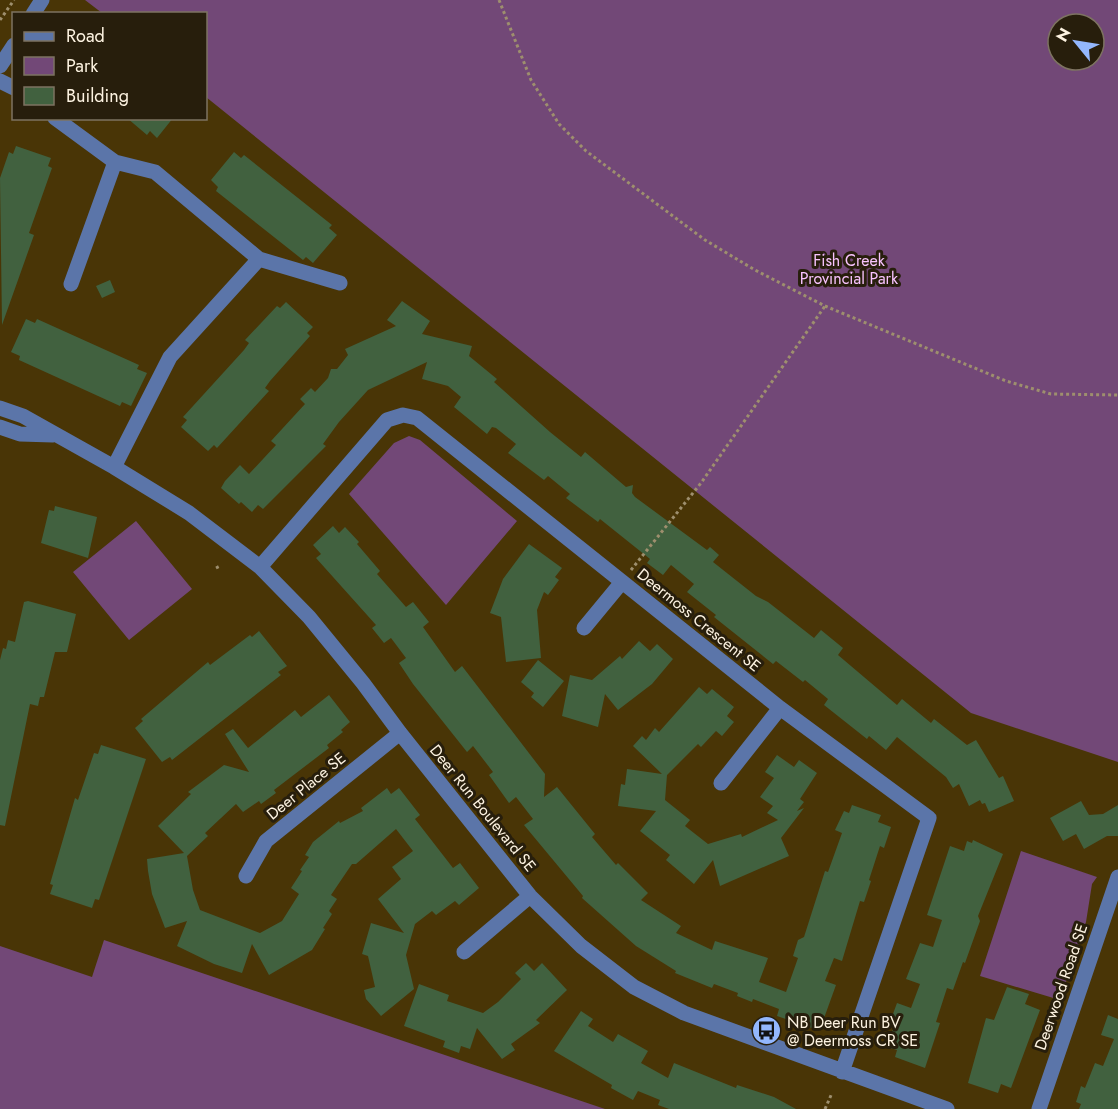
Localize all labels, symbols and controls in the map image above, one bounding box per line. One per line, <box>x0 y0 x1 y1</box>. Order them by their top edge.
legend <box>12 12 207 120</box>
north arrow <box>1046 12 1106 72</box>
text: Road <box>66 23 105 49</box>
text: N <box>1050 23 1077 46</box>
text: Park <box>66 53 98 79</box>
text: Building <box>66 83 129 109</box>
park label: Fish Creek Provincial Park <box>800 249 899 290</box>
street label: Deermoss Crescent SE <box>632 563 766 677</box>
street label: Deer Run Boulevard SE <box>424 739 542 877</box>
street label: Deer Place SE <box>261 747 351 825</box>
street label: Deerwood Road SE <box>1029 921 1093 1053</box>
place label: NB Deer Run BV @ Deermoss CR SE <box>787 1011 918 1052</box>
bus stop icon: NB Deer Run BV @ Deermoss CR SE <box>750 1015 782 1047</box>

